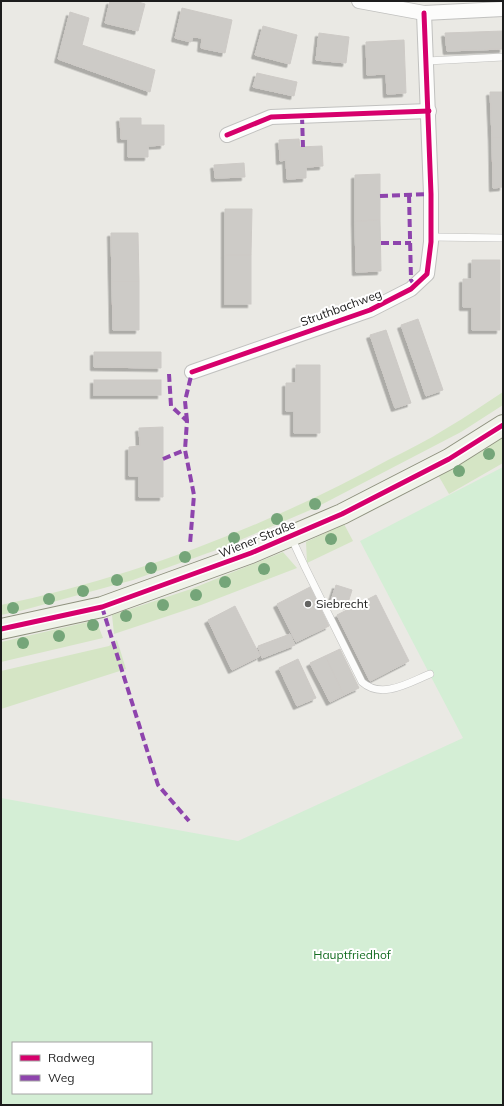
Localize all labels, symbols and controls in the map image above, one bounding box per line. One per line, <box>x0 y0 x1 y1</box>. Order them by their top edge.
street label: Struthbachweg <box>298 286 384 329</box>
street label: Wiener Straße <box>216 516 297 561</box>
place label: Siebrecht <box>316 596 368 611</box>
marker: Siebrecht <box>303 599 313 609</box>
park label: Hauptfriedhof <box>313 947 392 962</box>
legend <box>12 1042 152 1094</box>
text: Radweg <box>48 1050 95 1065</box>
text: Weg <box>48 1070 74 1085</box>

